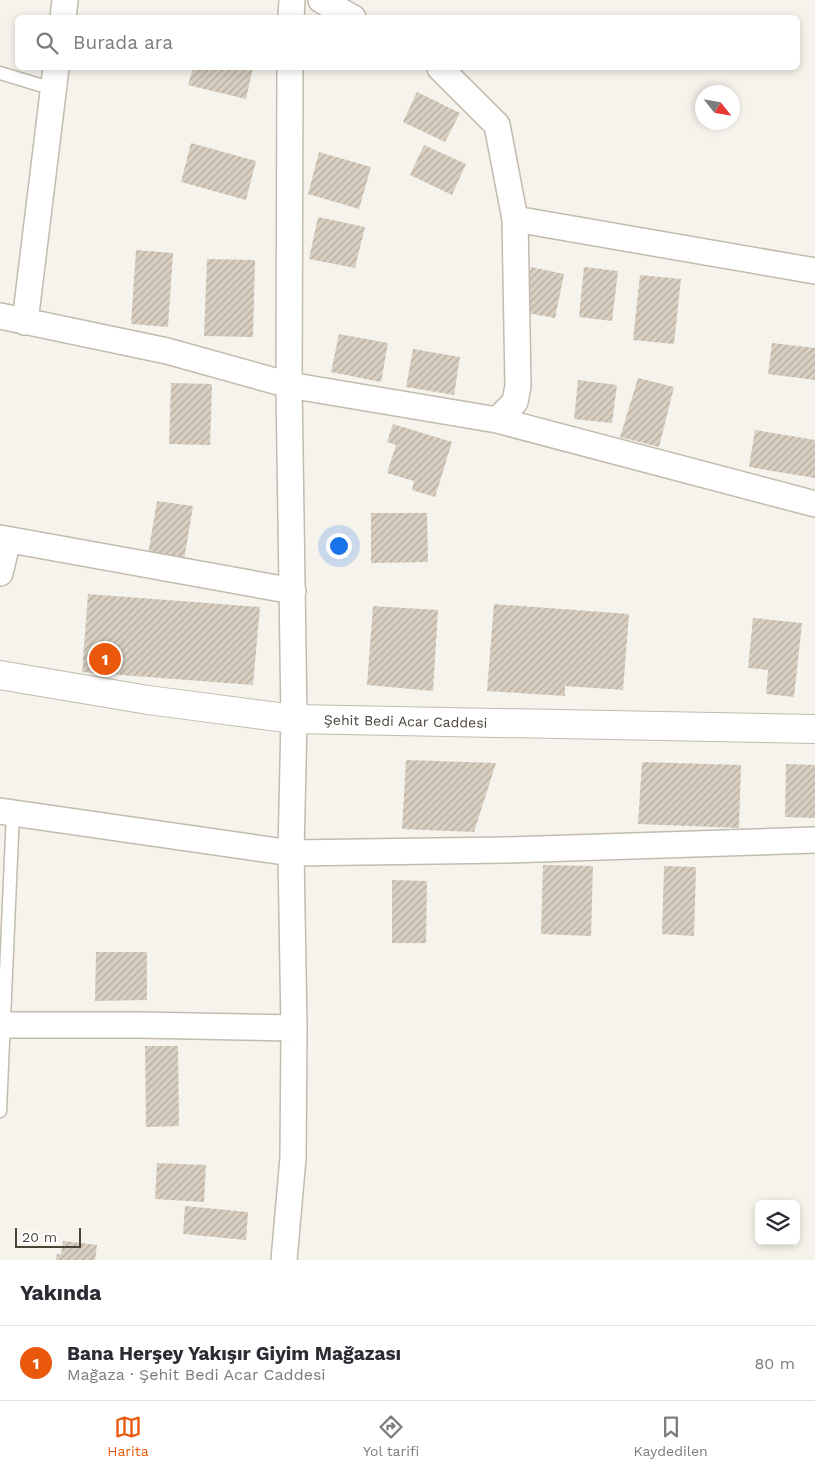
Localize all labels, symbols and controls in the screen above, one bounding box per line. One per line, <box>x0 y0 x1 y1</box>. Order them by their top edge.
search box <box>15 15 800 70</box>
icon: search <box>33 29 61 57</box>
text: Burada ara <box>73 31 173 54</box>
north arrow <box>695 85 740 130</box>
your location <box>326 533 352 559</box>
pin: 1 <box>89 640 121 678</box>
street label: Şehit Bedi Acar Caddesi <box>324 712 488 731</box>
map controls <box>755 1200 800 1245</box>
button: layers <box>755 1200 800 1245</box>
scale bar <box>15 1225 81 1248</box>
text: 20 m <box>22 1229 57 1245</box>
text: Yakında <box>20 1280 101 1305</box>
text: Bana Herşey Yakışır Giyim Mağazası <box>67 1342 401 1365</box>
text: 1 <box>33 1354 39 1373</box>
text: 80 m <box>754 1354 795 1373</box>
text: Mağaza · Şehit Bedi Acar Caddesi <box>67 1365 326 1384</box>
tab: Harita <box>107 1413 149 1459</box>
tab: Yol tarifi <box>363 1413 419 1459</box>
tab: Kaydedilen <box>634 1413 708 1459</box>

